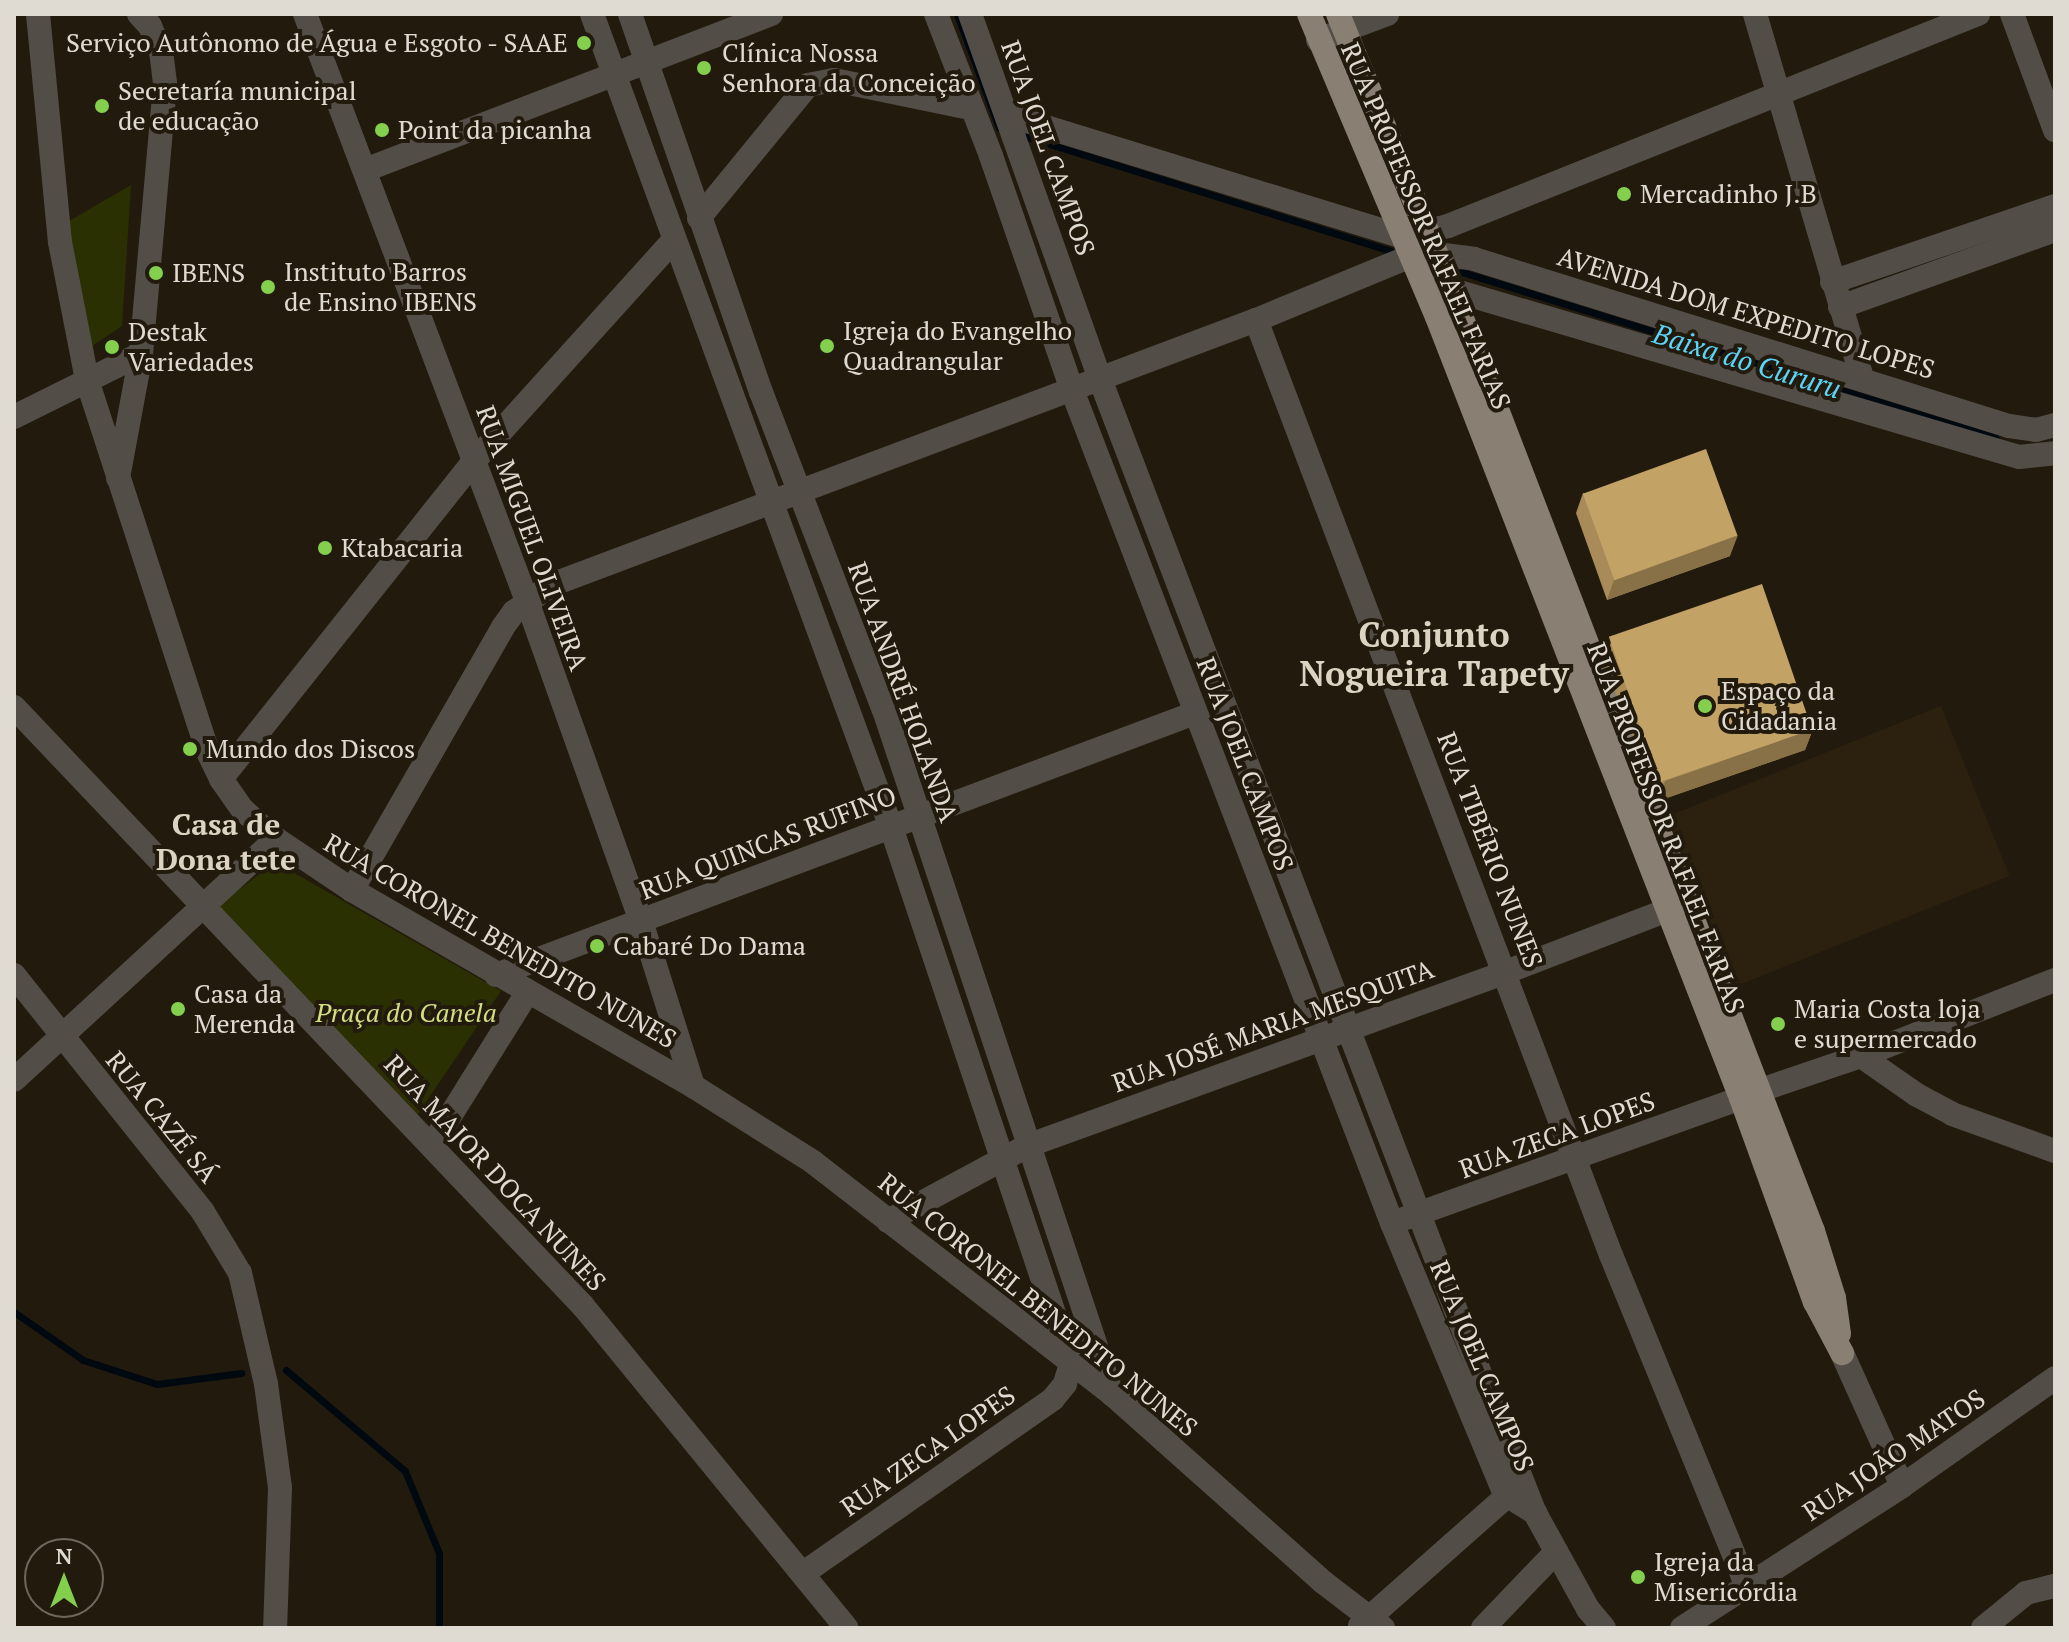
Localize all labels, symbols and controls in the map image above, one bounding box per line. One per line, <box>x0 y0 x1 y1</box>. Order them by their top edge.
place label: Serviço Autônomo de Água e Esgoto - SAAE <box>63 27 568 59</box>
marker: Serviço Autônomo de Água e Esgoto - SAAE <box>575 34 593 52</box>
street label: RUA JOEL CAMPOS <box>995 36 1101 260</box>
place label: Clínica Nossa Senhora da Conceição <box>722 37 976 98</box>
street label: RUA PROFESSOR RAFAEL FARIAS <box>1334 38 1518 414</box>
marker: Clínica Nossa Senhora da Conceição <box>693 57 715 79</box>
place label: Secretaría municipal de educação <box>118 75 356 136</box>
marker: Secretaría municipal de educação <box>93 97 111 115</box>
place label: Point da picanha <box>398 114 592 146</box>
marker: Point da picanha <box>373 121 391 139</box>
place label: Mercadinho J.B <box>1640 178 1817 210</box>
marker: Mercadinho J.B <box>1615 185 1633 203</box>
street label: AVENIDA DOM EXPEDITO LOPES <box>1554 241 1938 385</box>
place label: Instituto Barros de Ensino IBENS <box>284 256 477 318</box>
place label: IBENS <box>172 257 245 289</box>
marker: IBENS <box>147 264 165 282</box>
marker: Instituto Barros de Ensino IBENS <box>259 278 277 296</box>
place label: Igreja do Evangelho Quadrangular <box>843 315 1072 376</box>
place label: Destak Variedades <box>128 316 254 378</box>
water label: Baixa do Cururu <box>1649 316 1845 406</box>
marker: Igreja do Evangelho Quadrangular <box>818 337 836 355</box>
marker: Destak Variedades <box>103 338 121 356</box>
street label: RUA MIGUEL OLIVEIRA <box>469 401 595 675</box>
place label: Ktabacaria <box>341 532 463 564</box>
marker: Ktabacaria <box>316 539 334 557</box>
street label: RUA ANDRÉ HOLANDA <box>841 557 965 827</box>
district label: Conjunto Nogueira Tapety <box>1299 614 1569 694</box>
street label: RUA PROFESSOR RAFAEL FARIAS <box>1581 638 1751 1018</box>
street label: RUA JOEL CAMPOS <box>1190 653 1300 875</box>
place label: Espaço da Cidadania <box>1721 675 1837 736</box>
marker: Espaço da Cidadania <box>1696 697 1714 715</box>
street label: RUA TIBÉRIO NUNES <box>1431 728 1549 972</box>
place label: Mundo dos Discos <box>206 733 415 765</box>
marker: Mundo dos Discos <box>181 740 199 758</box>
street label: RUA QUINCAS RUFINO <box>635 780 901 906</box>
district label: Casa de Dona tete <box>156 806 296 876</box>
street label: RUA CORONEL BENEDITO NUNES <box>318 827 682 1055</box>
place label: Cabaré Do Dama <box>613 930 806 962</box>
marker: Cabaré Do Dama <box>588 937 606 955</box>
street label: RUA JOSÉ MARIA MESQUITA <box>1107 953 1439 1099</box>
place label: Casa da Merenda <box>194 978 296 1040</box>
place label: Maria Costa loja e supermercado <box>1794 993 1981 1054</box>
park label: Praça do Canela <box>315 997 497 1029</box>
marker: Casa da Merenda <box>169 1000 187 1018</box>
marker: Maria Costa loja e supermercado <box>1769 1015 1787 1033</box>
street label: RUA CAZÉ SÁ <box>99 1045 225 1189</box>
street label: RUA MAJOR DOCA NUNES <box>377 1048 613 1298</box>
street label: RUA ZECA LOPES <box>1455 1085 1659 1185</box>
street label: RUA CORONEL BENEDITO NUNES <box>872 1166 1204 1444</box>
street label: RUA JOEL CAMPOS <box>1423 1256 1541 1476</box>
street label: RUA ZECA LOPES <box>834 1379 1022 1523</box>
street label: RUA JOÃO MATOS <box>1797 1382 1991 1528</box>
north arrow <box>24 1538 104 1618</box>
text: N <box>56 1541 72 1570</box>
place label: Igreja da Misericórdia <box>1654 1546 1798 1608</box>
marker: Igreja da Misericórdia <box>1629 1568 1647 1586</box>

